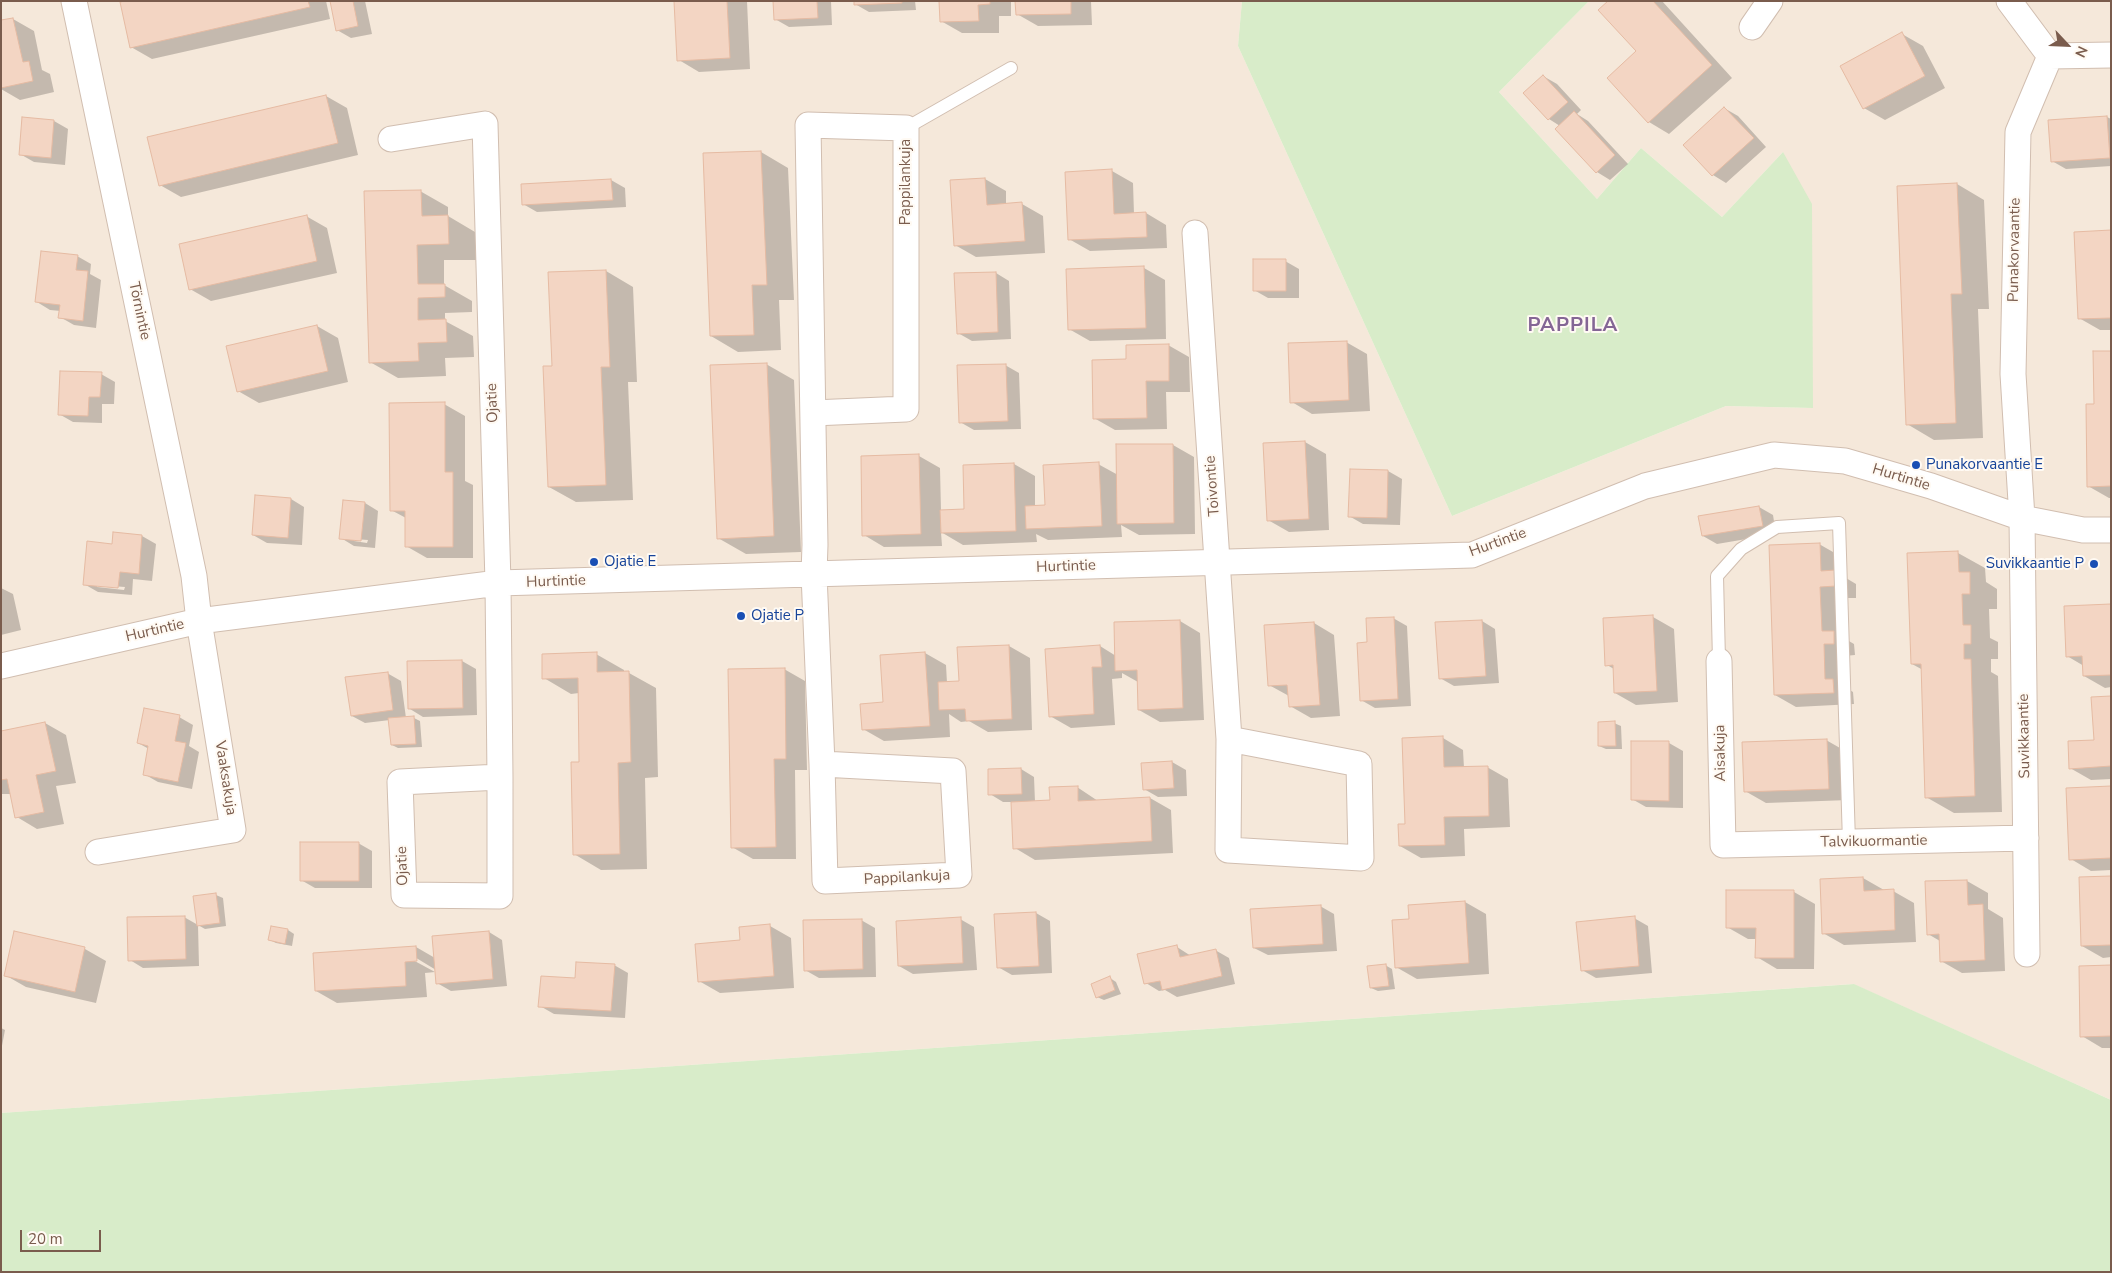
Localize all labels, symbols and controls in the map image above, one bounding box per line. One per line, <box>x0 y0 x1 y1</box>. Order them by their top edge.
north arrow <box>2042 20 2092 70</box>
text: N <box>2070 43 2092 60</box>
street label: Pappilankuja <box>897 139 915 225</box>
street label: Punakorvaantie <box>2005 198 2025 302</box>
street label: Törnintie <box>124 280 154 342</box>
district label: PAPPILA <box>1527 314 1619 338</box>
street label: Ojatie <box>483 383 503 423</box>
street label: Toivontie <box>1202 455 1224 517</box>
place label: Punakorvaantie E <box>1926 456 2043 474</box>
marker: Punakorvaantie E <box>1910 459 1922 471</box>
street label: Hurtintie <box>1870 461 1932 495</box>
street label: Hurtintie <box>1467 524 1529 562</box>
place label: Ojatie E <box>604 553 656 571</box>
place label: Suvikkaantie P <box>1986 555 2084 573</box>
marker: Ojatie E <box>588 556 600 568</box>
street label: Hurtintie <box>1036 557 1096 577</box>
marker: Suvikkaantie P <box>2088 558 2100 570</box>
street label: Hurtintie <box>526 572 586 592</box>
place label: Ojatie P <box>751 607 804 625</box>
marker: Ojatie P <box>735 610 747 622</box>
street label: Hurtintie <box>124 616 186 646</box>
street label: Suvikkaantie <box>2015 693 2035 779</box>
street label: Aisakuja <box>1712 724 1730 782</box>
street label: Vaaksakuja <box>210 739 240 817</box>
street label: Talvikuormantie <box>1820 832 1928 852</box>
street label: Ojatie <box>393 846 413 886</box>
street label: Pappilankuja <box>863 867 951 889</box>
scale bar <box>22 1220 104 1252</box>
text: 20 m <box>28 1229 63 1249</box>

